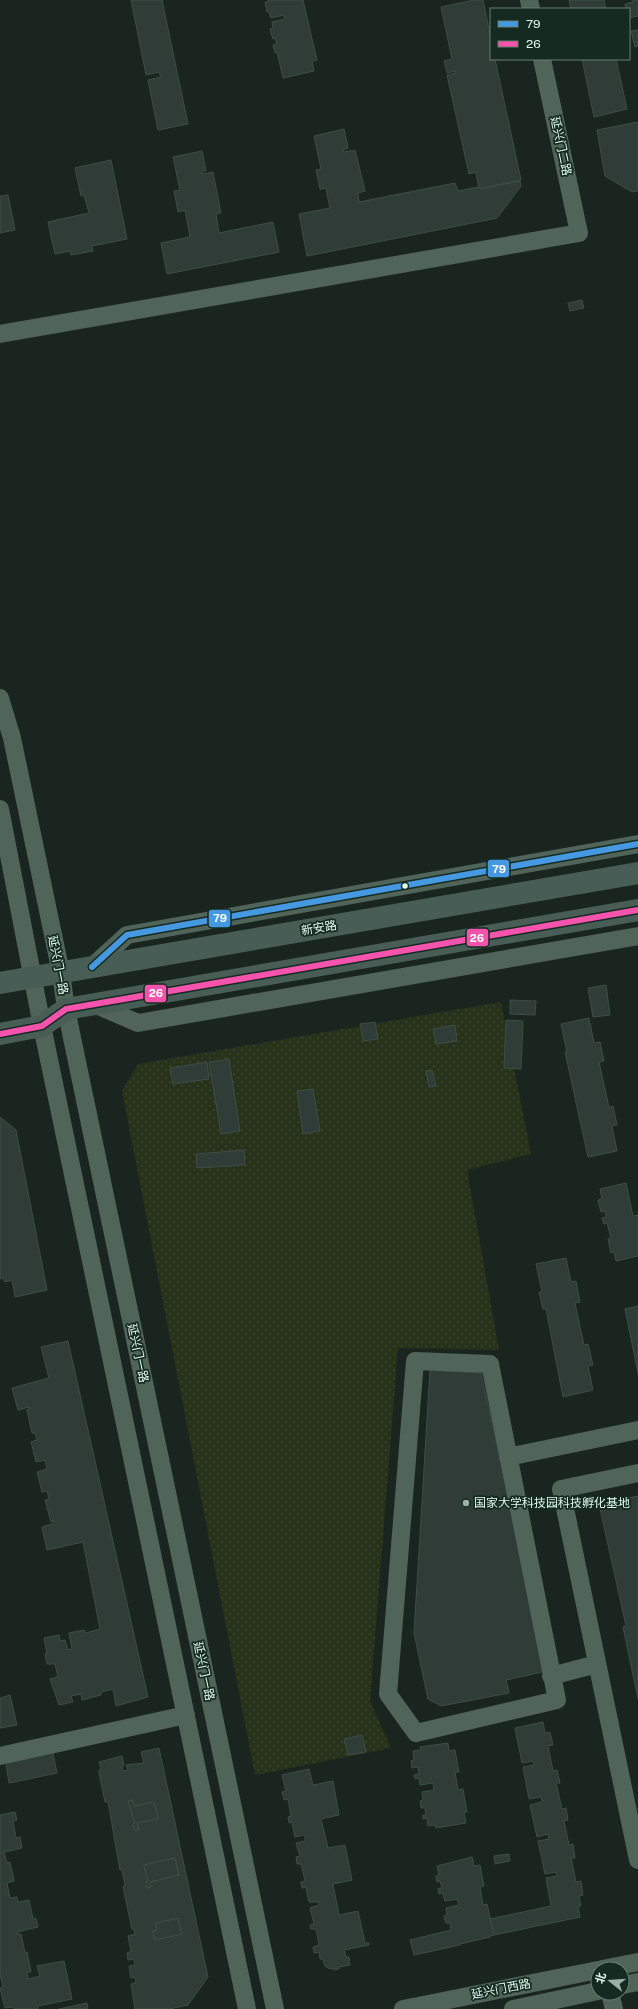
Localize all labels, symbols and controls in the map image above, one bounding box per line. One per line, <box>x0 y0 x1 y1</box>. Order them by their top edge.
legend <box>490 8 630 60</box>
text: 79 <box>526 17 540 31</box>
text: 26 <box>526 37 541 51</box>
street label: 延兴门二路 <box>548 115 574 177</box>
line badge: 79 <box>487 859 510 878</box>
text: 79 <box>492 863 506 875</box>
unlabelled marker <box>400 881 410 891</box>
line badge: 79 <box>208 909 231 928</box>
text: 79 <box>213 912 227 924</box>
street label: 新安路 <box>300 918 338 938</box>
line badge: 26 <box>466 928 489 947</box>
text: 26 <box>470 932 484 944</box>
street label: 延兴门一路 <box>45 934 71 996</box>
line badge: 26 <box>144 984 167 1003</box>
text: 26 <box>149 987 163 999</box>
street label: 延兴门一路 <box>125 1322 151 1384</box>
place label: 国家大学科技园科技孵化基地 <box>474 1496 630 1510</box>
marker: 国家大学科技园科技孵化基地 <box>461 1498 471 1508</box>
street label: 延兴门一路 <box>191 1640 217 1702</box>
north arrow <box>590 1961 630 2001</box>
text: 北 <box>593 1971 608 1985</box>
street label: 延兴门西路 <box>470 1976 532 2002</box>

